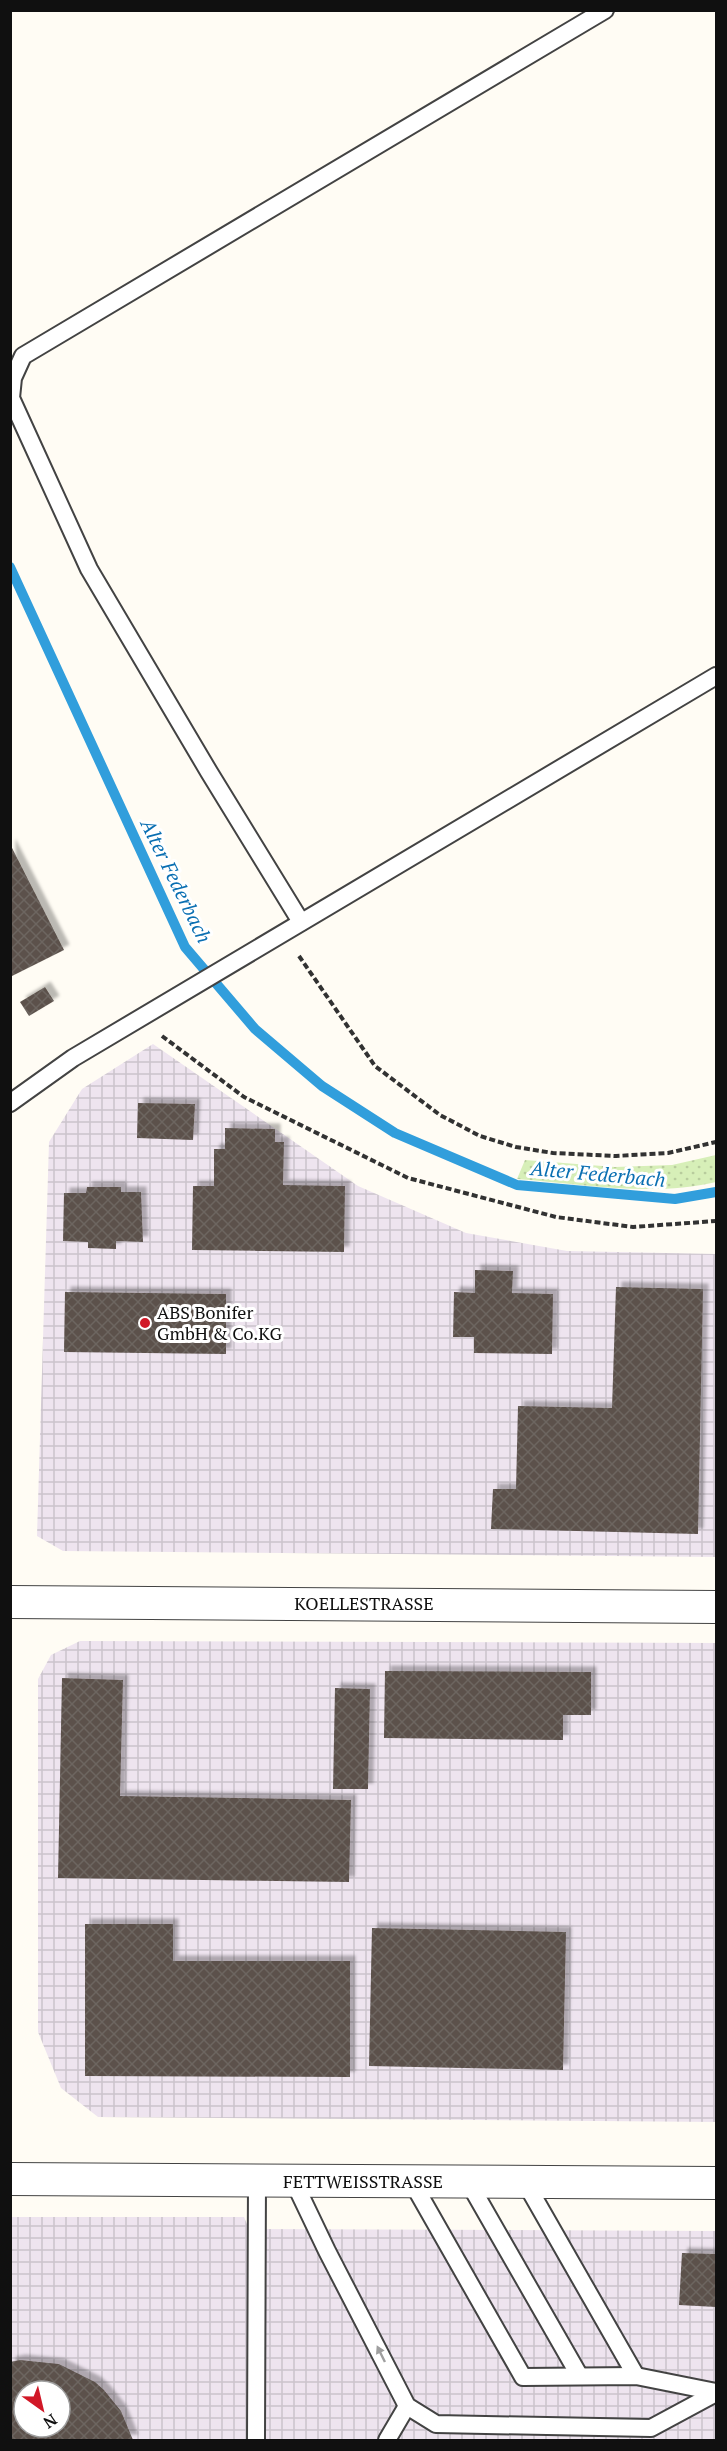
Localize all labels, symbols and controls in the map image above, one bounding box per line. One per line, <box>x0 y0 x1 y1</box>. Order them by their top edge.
water label: Alter Federbach <box>134 813 218 948</box>
water label: Alter Federbach <box>528 1154 667 1193</box>
place label: ABS Bonifer GmbH & Co.KG <box>157 1300 282 1345</box>
marker: ABS Bonifer GmbH & Co.KG <box>138 1316 152 1330</box>
street label: KOELLESTRASSE <box>294 1591 434 1615</box>
street label: FETTWEISSTRASSE <box>283 2169 443 2193</box>
one-way arrow <box>376 2345 386 2362</box>
north arrow <box>12 2379 72 2439</box>
text: N <box>39 2409 62 2434</box>

